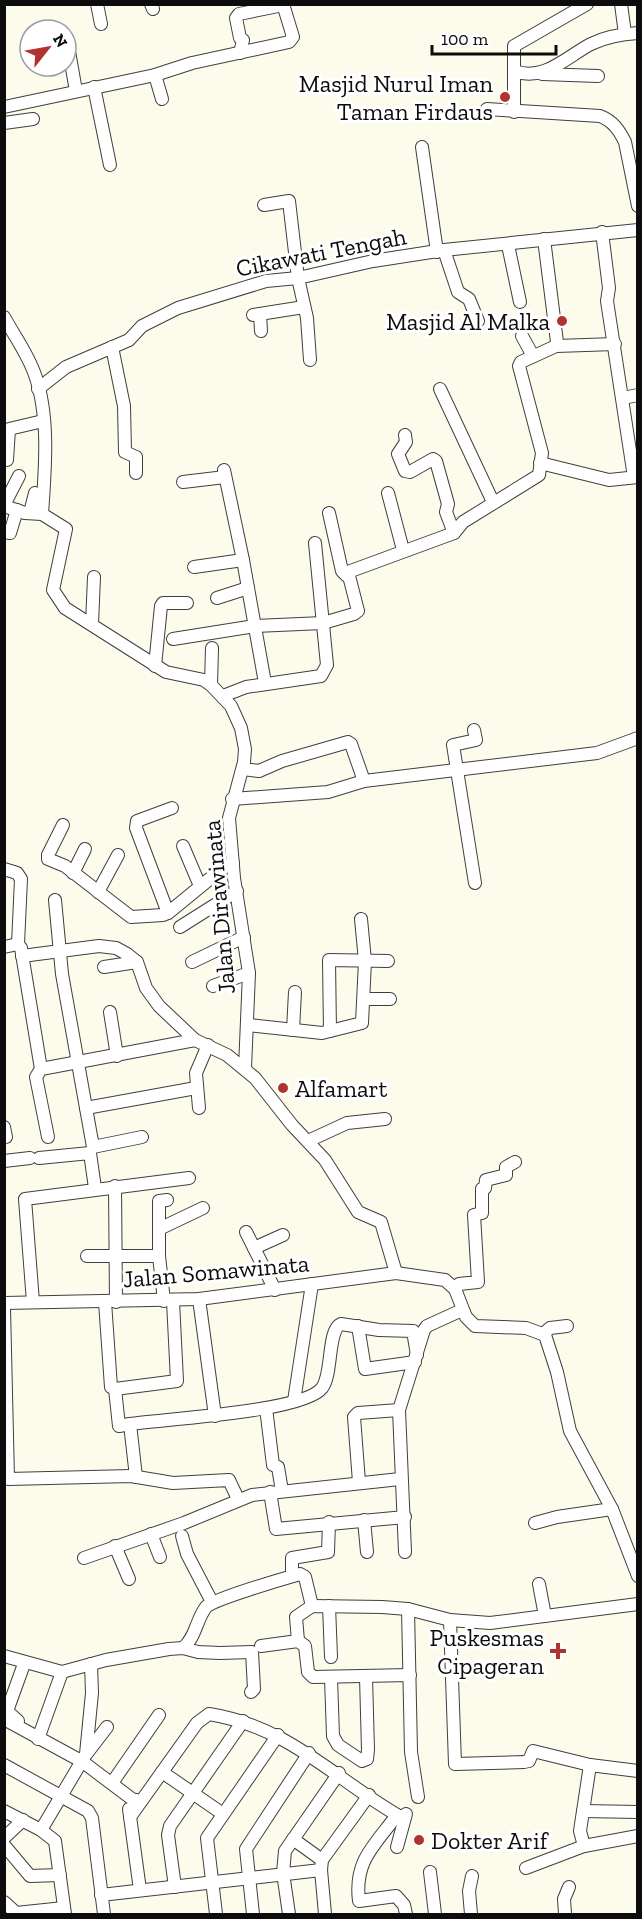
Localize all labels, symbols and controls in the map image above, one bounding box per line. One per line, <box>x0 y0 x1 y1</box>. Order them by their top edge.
north arrow <box>18 18 78 78</box>
scale bar <box>432 18 556 56</box>
text: 100 m <box>441 28 489 50</box>
text: N <box>49 30 72 51</box>
place label: Masjid Nurul Iman Taman Firdaus <box>299 69 493 126</box>
marker: Masjid Nurul Iman Taman Firdaus <box>498 90 512 104</box>
street label: Cikawati Tengah <box>233 221 409 283</box>
place label: Masjid Al Malka <box>386 307 550 336</box>
marker: Masjid Al Malka <box>555 314 569 328</box>
street label: Jalan Dirawinata <box>197 818 241 995</box>
place label: Alfamart <box>295 1074 388 1103</box>
marker: Alfamart <box>276 1081 290 1095</box>
street label: Jalan Somawinata <box>122 1248 311 1294</box>
place label: Puskesmas Cipageran <box>430 1623 544 1680</box>
marker: Puskesmas Cipageran <box>549 1642 567 1660</box>
place label: Dokter Arif <box>431 1826 550 1855</box>
marker: Dokter Arif <box>412 1833 426 1847</box>

